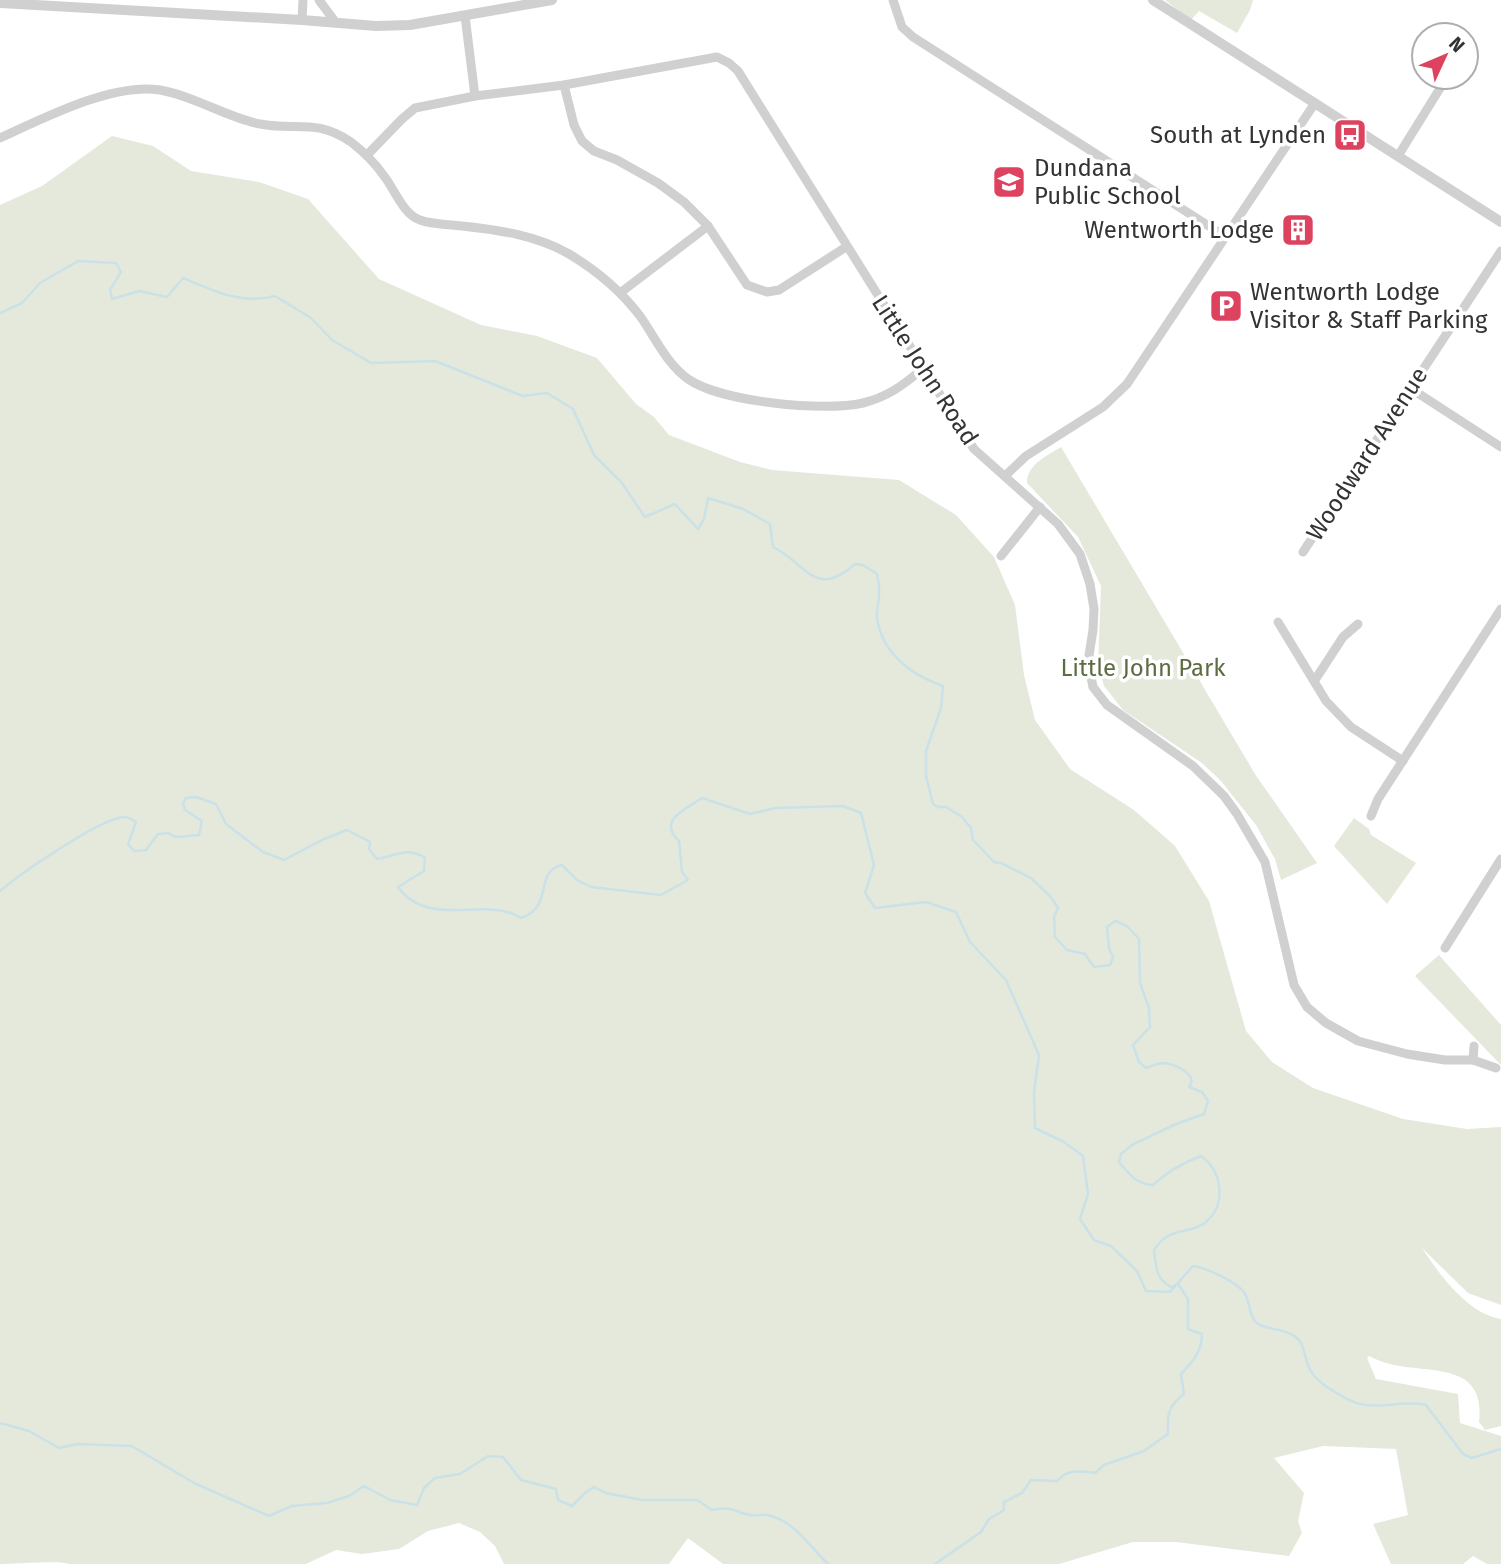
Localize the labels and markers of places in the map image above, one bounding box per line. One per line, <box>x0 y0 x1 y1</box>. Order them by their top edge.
bus stop icon: South at Lynden <box>1331 116 1369 154</box>
place label: South at Lynden <box>1150 121 1326 149</box>
place label: Dundana Public School <box>1034 154 1181 210</box>
school or university icon: Dundana Public School <box>990 163 1028 201</box>
building icon: Wentworth Lodge <box>1279 211 1317 249</box>
place label: Wentworth Lodge <box>1084 216 1274 244</box>
place label: Wentworth Lodge Visitor & Staff Parking <box>1250 278 1488 334</box>
parking icon: Wentworth Lodge Visitor & Staff Parking <box>1207 287 1245 325</box>

